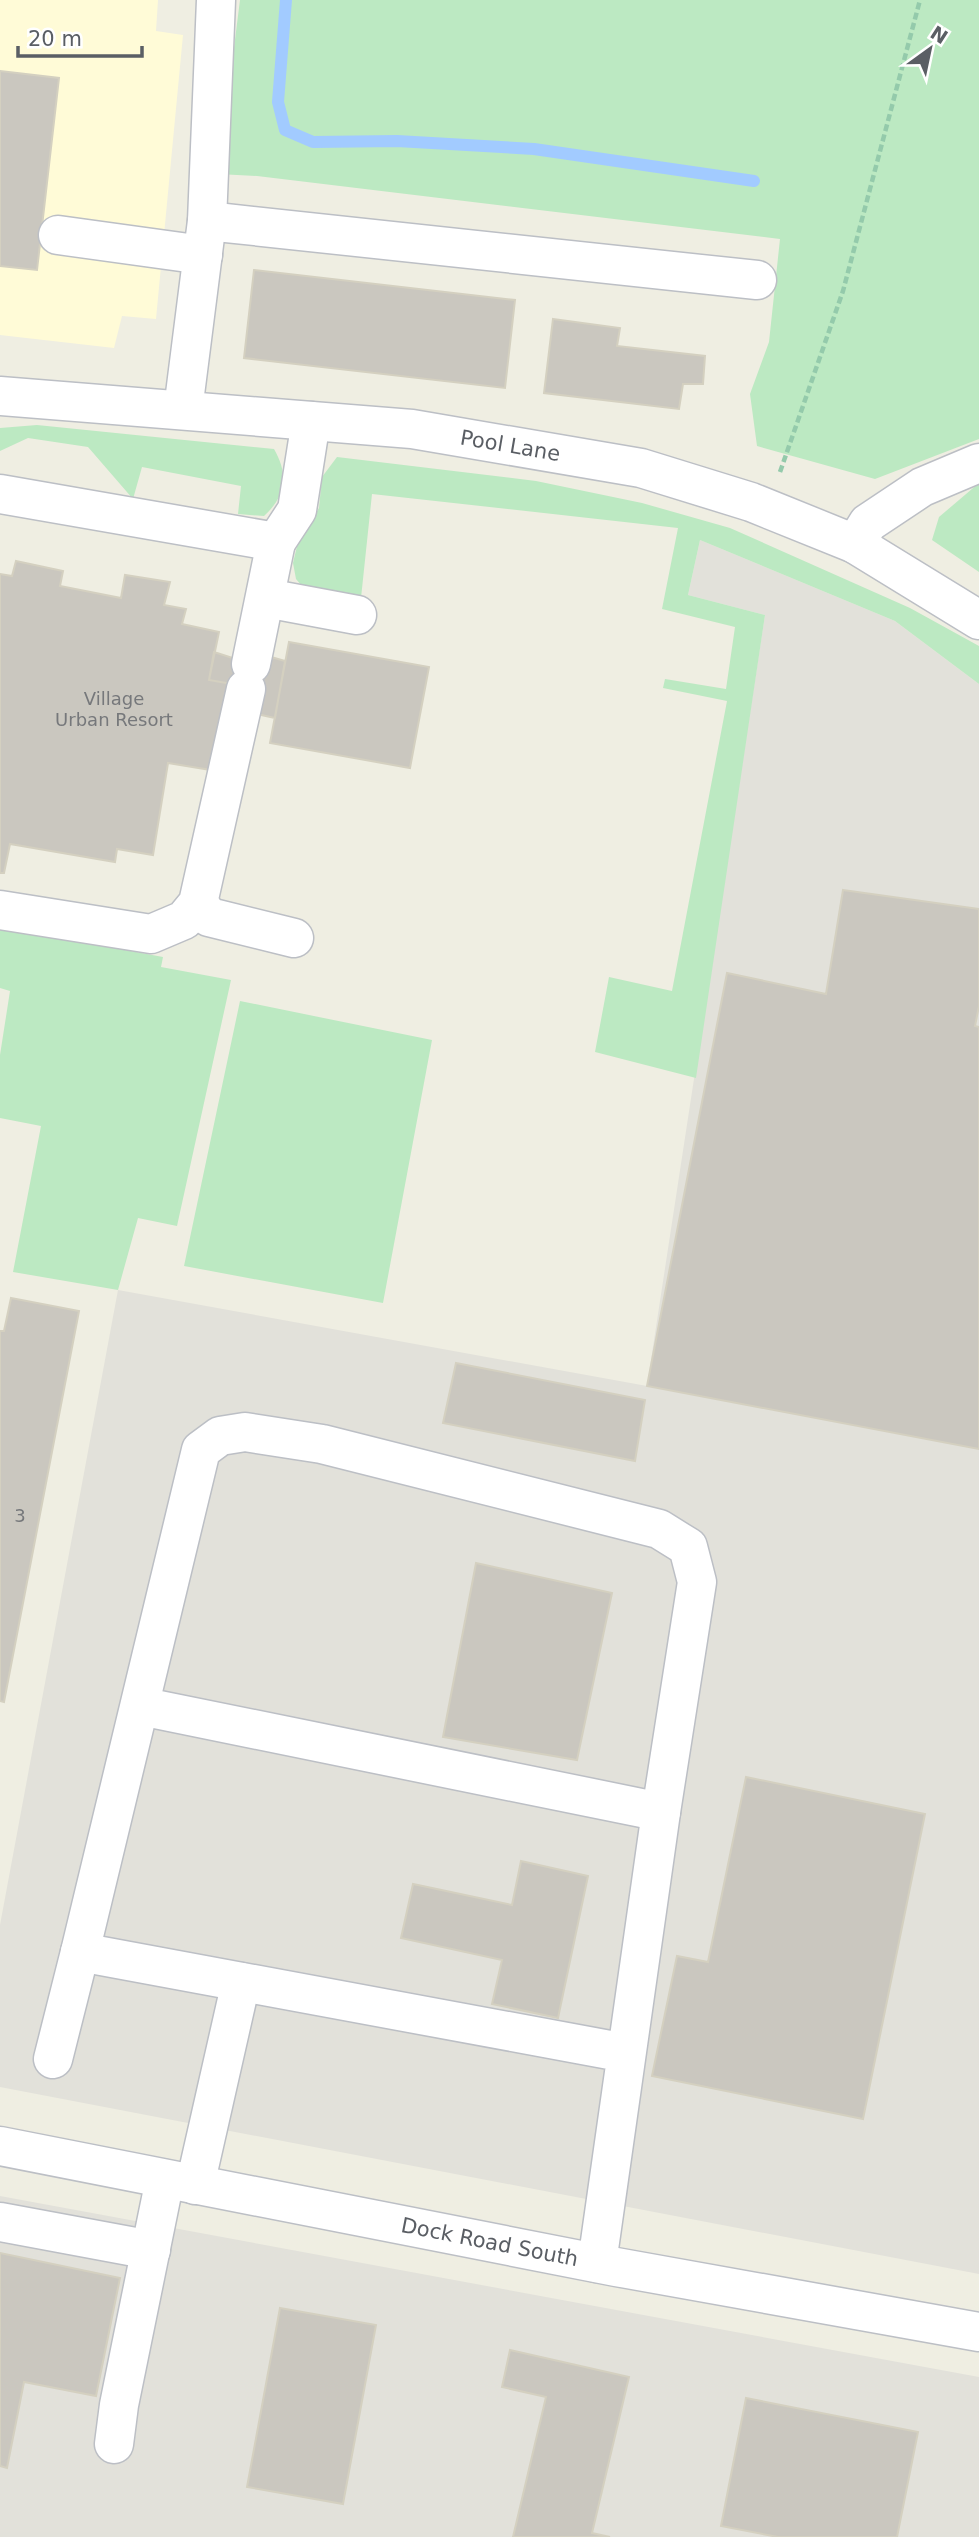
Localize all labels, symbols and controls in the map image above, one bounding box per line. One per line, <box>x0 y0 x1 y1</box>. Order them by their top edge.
scale bar <box>18 14 142 58</box>
north arrow <box>895 14 965 84</box>
text: N <box>927 21 952 48</box>
text: 20 m <box>28 27 82 51</box>
street label: Pool Lane <box>458 425 562 466</box>
house number: Village Urban Resort <box>55 688 173 730</box>
house number: 3 <box>14 1505 26 1526</box>
street label: Dock Road South <box>399 2213 580 2271</box>

